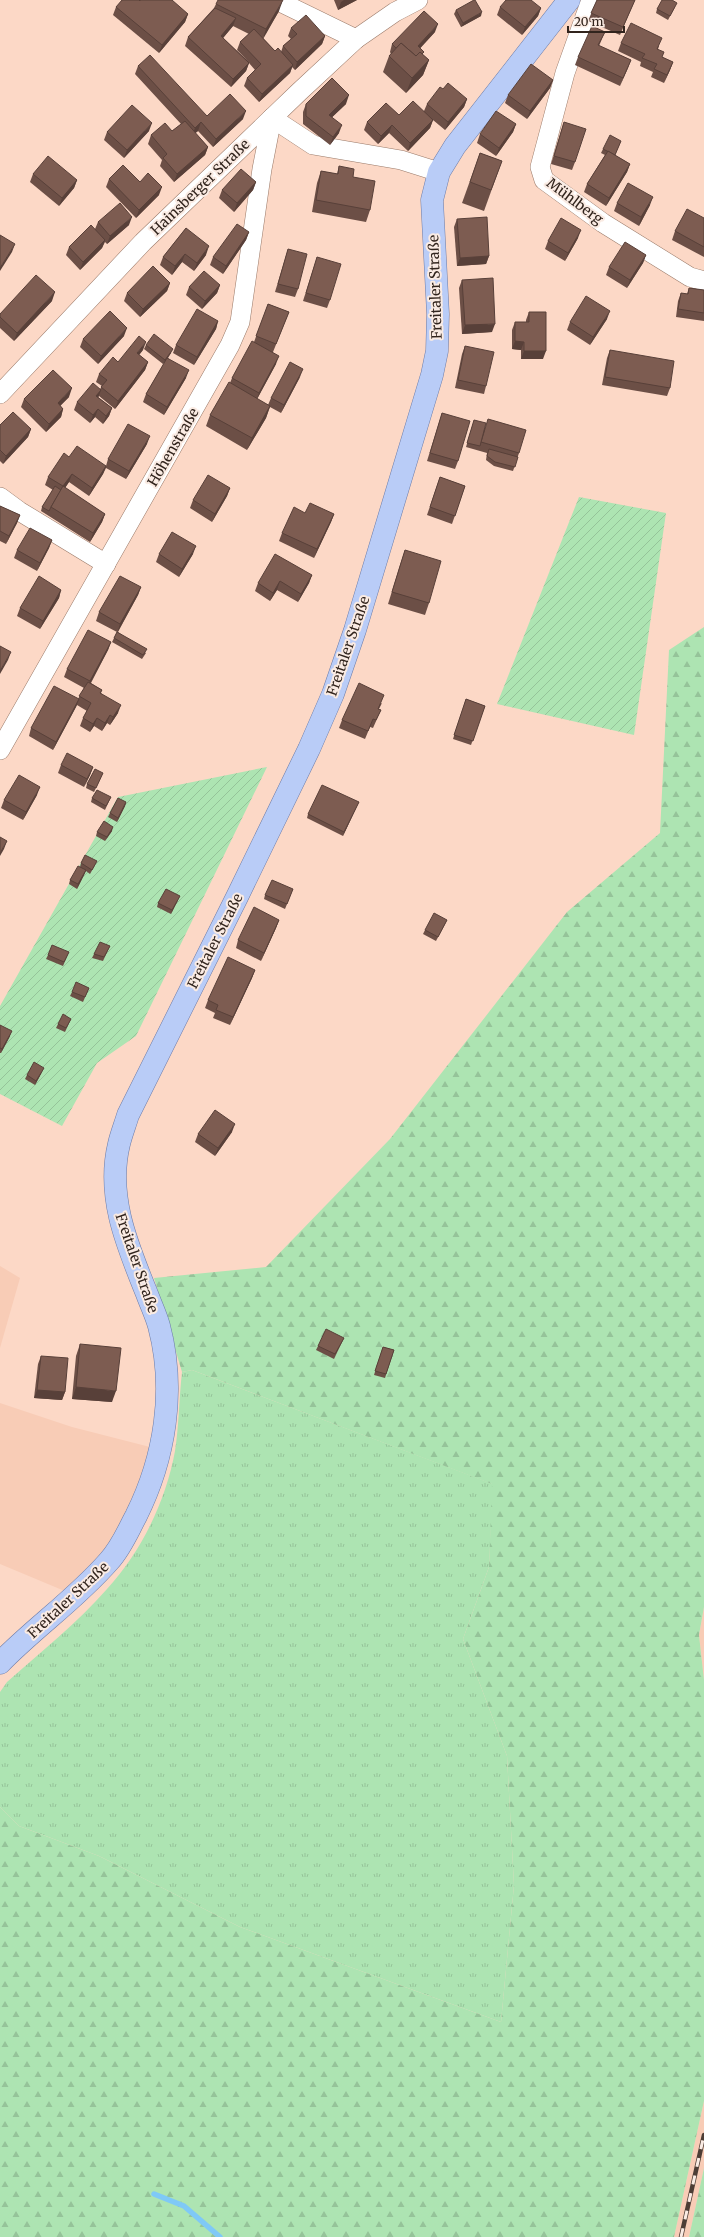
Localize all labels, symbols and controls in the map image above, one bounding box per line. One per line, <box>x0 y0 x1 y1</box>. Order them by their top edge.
scale bar <box>568 8 624 34</box>
text: 20 m <box>574 14 603 29</box>
street label: Hainsberger Straße <box>147 135 253 239</box>
street label: Mühlberg <box>543 174 607 228</box>
street label: Freitaler Straße <box>424 235 446 339</box>
street label: Höhenstraße <box>143 405 203 489</box>
street label: Freitaler Straße <box>323 594 373 698</box>
street label: Freitaler Straße <box>183 890 247 992</box>
street label: Freitaler Straße <box>112 1211 162 1315</box>
street label: Freitaler Straße <box>24 1558 112 1642</box>

